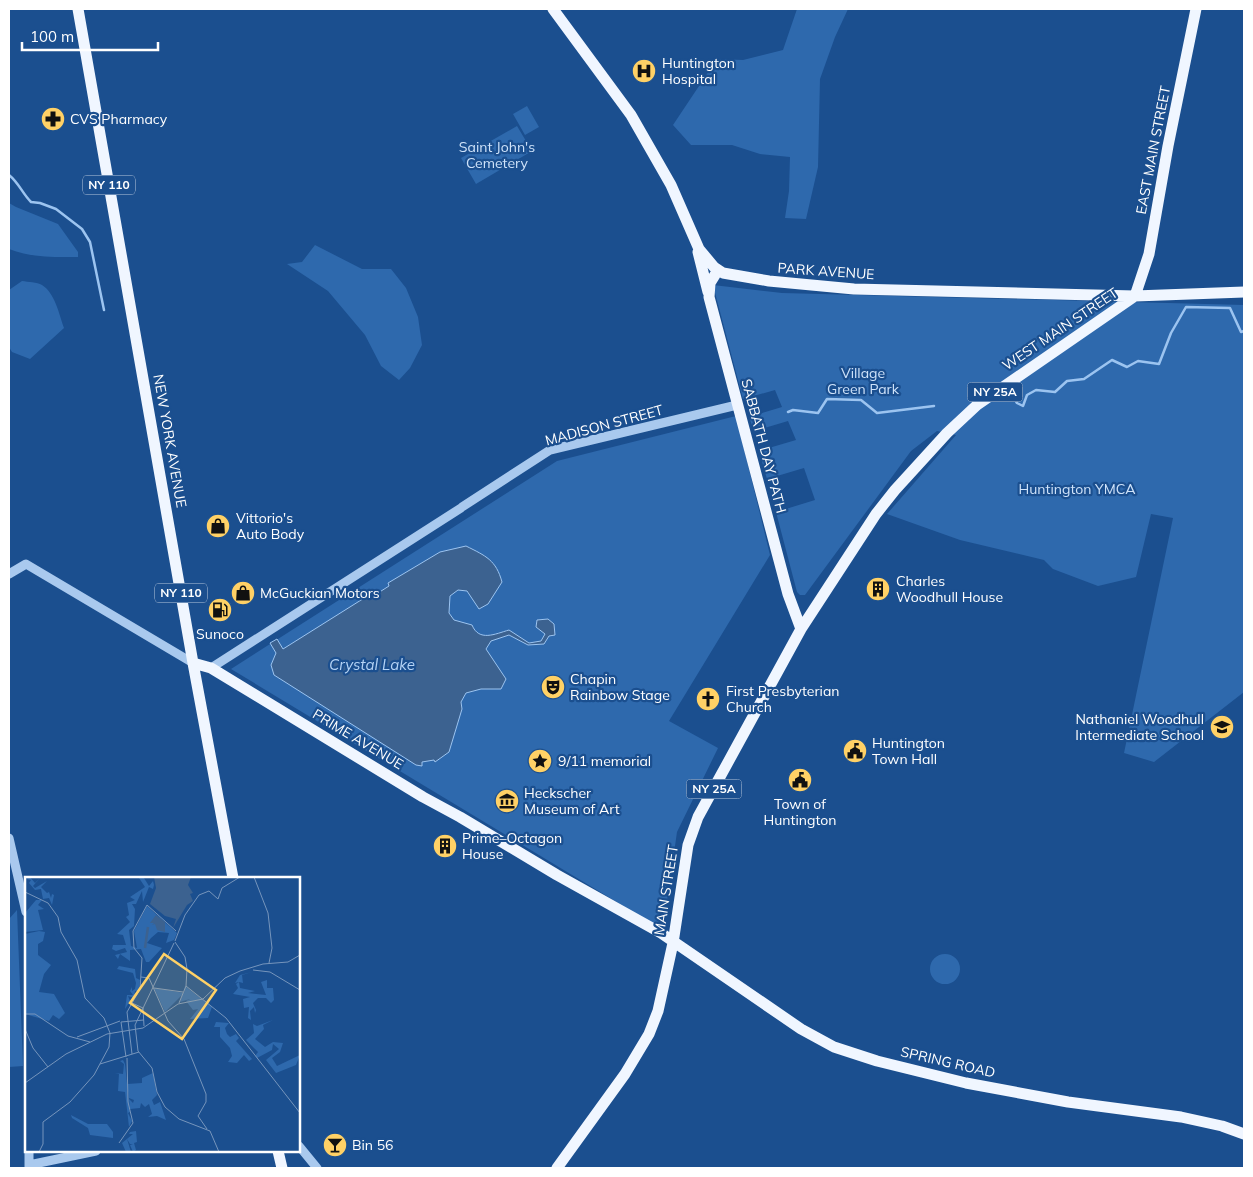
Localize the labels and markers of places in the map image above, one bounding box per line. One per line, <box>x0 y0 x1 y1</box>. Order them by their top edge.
place label: Huntington Hospital <box>662 54 735 88</box>
hospital icon: Huntington Hospital <box>631 58 657 84</box>
pharmacy icon: CVS Pharmacy <box>40 106 66 132</box>
place label: CVS Pharmacy <box>70 110 168 128</box>
place label: Vittorio's Auto Body <box>236 509 305 543</box>
shop icon: Vittorio's Auto Body <box>205 513 231 539</box>
place label: Charles Woodhull House <box>896 572 1003 606</box>
building icon: Charles Woodhull House <box>865 576 891 602</box>
shop icon: McGuckian Motors <box>230 580 256 606</box>
place label: McGuckian Motors <box>260 584 380 602</box>
fuel station icon: Sunoco <box>207 597 233 623</box>
place label: Sunoco <box>196 625 244 643</box>
place label: Chapin Rainbow Stage <box>570 670 670 704</box>
theatre icon: Chapin Rainbow Stage <box>540 674 566 700</box>
place label: First Presbyterian Church <box>726 682 839 716</box>
church icon: First Presbyterian Church <box>695 686 721 712</box>
place label: Nathaniel Woodhull Intermediate School <box>1075 710 1204 744</box>
school or university icon: Nathaniel Woodhull Intermediate School <box>1209 714 1235 740</box>
place label: Huntington Town Hall <box>872 734 945 768</box>
public building icon: Huntington Town Hall <box>842 738 868 764</box>
place icon: 9/11 memorial <box>527 748 553 774</box>
place label: 9/11 memorial <box>558 752 651 770</box>
public building icon: Town of Huntington <box>787 767 813 793</box>
place label: Heckscher Museum of Art <box>524 784 620 818</box>
museum icon: Heckscher Museum of Art <box>494 788 520 814</box>
place label: Town of Huntington <box>764 795 836 829</box>
place label: Prime–Octagon House <box>462 829 562 863</box>
building icon: Prime–Octagon House <box>432 833 458 859</box>
bar icon: Bin 56 <box>322 1132 348 1158</box>
place label: Bin 56 <box>352 1136 394 1154</box>

